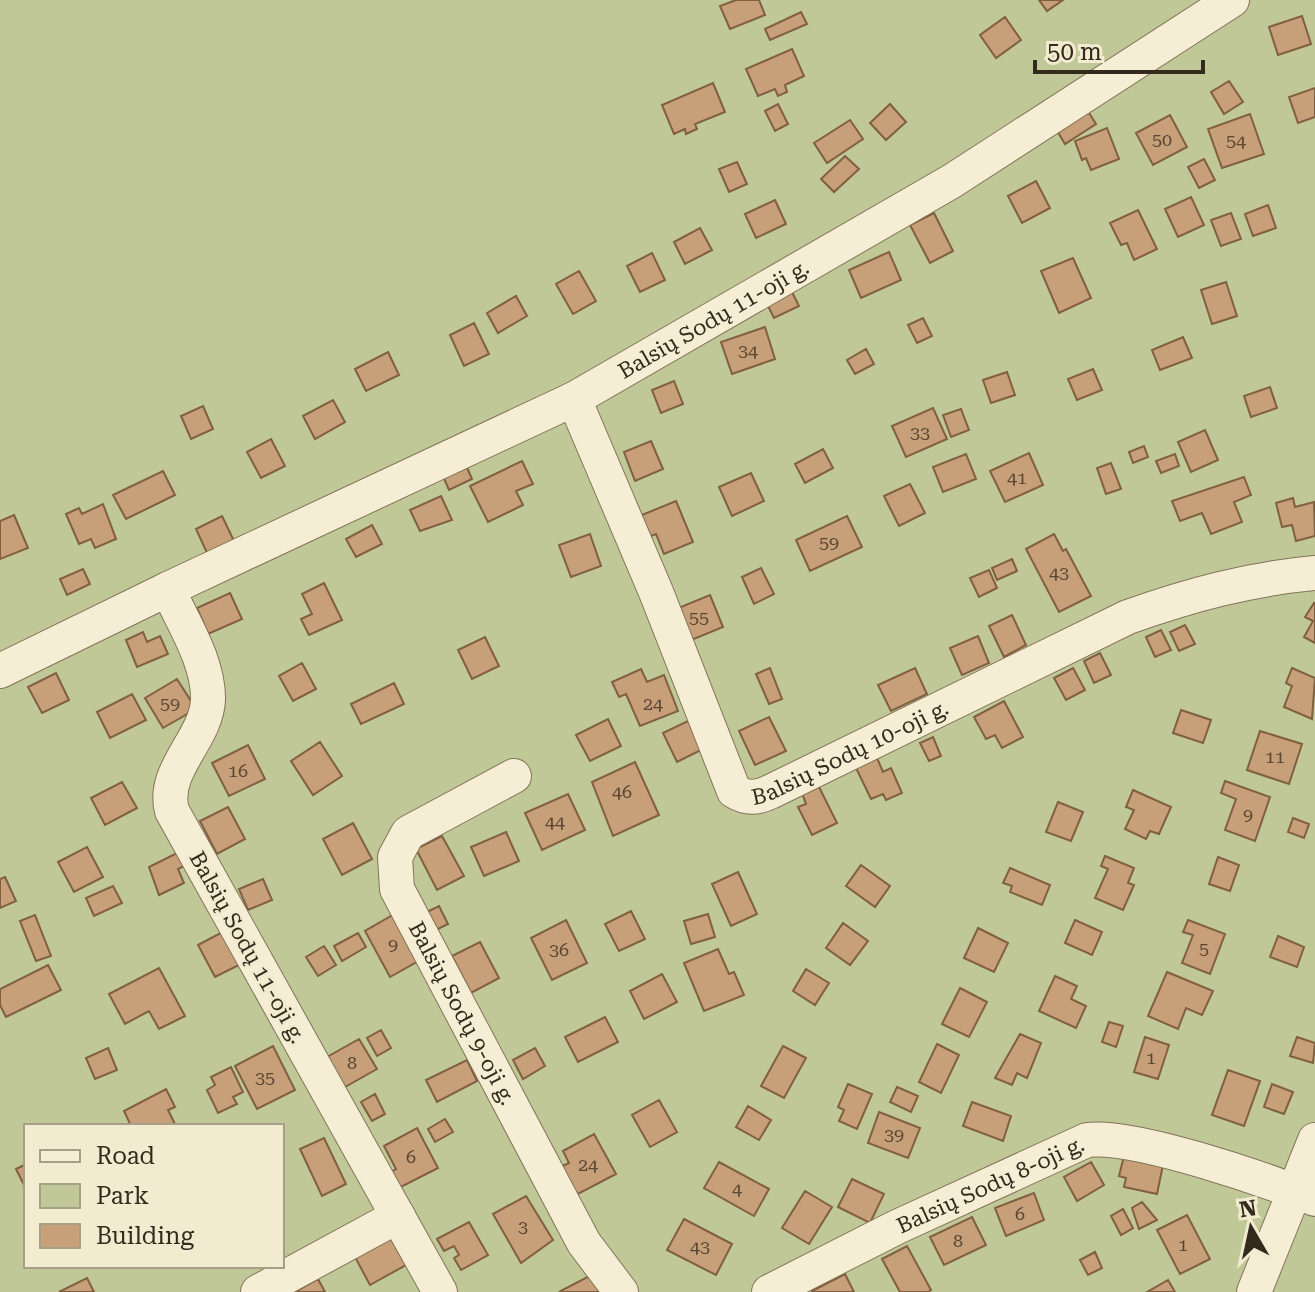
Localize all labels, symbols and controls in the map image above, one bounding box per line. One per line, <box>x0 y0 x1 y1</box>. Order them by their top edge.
scale bar <box>1035 24 1203 74</box>
text: 50 m <box>1047 38 1102 66</box>
house number: 50 <box>1152 129 1172 150</box>
house number: 54 <box>1226 130 1246 151</box>
street label: Balsių Sodų 11-oji g. <box>614 254 813 384</box>
house number: 34 <box>738 340 758 361</box>
house number: 33 <box>910 422 930 443</box>
house number: 41 <box>1007 467 1027 488</box>
house number: 59 <box>819 532 839 553</box>
house number: 43 <box>1049 562 1069 583</box>
house number: 55 <box>689 607 709 628</box>
house number: 59 <box>160 693 180 714</box>
house number: 24 <box>643 693 663 714</box>
street label: Balsių Sodų 10-oji g. <box>749 695 952 810</box>
house number: 11 <box>1265 746 1285 767</box>
house number: 16 <box>228 760 248 781</box>
house number: 46 <box>612 781 632 802</box>
house number: 9 <box>1243 804 1253 825</box>
house number: 44 <box>545 811 565 832</box>
street label: Balsių Sodų 11-oji g. <box>184 847 311 1048</box>
street label: Balsių Sodų 9-oji g. <box>404 918 521 1109</box>
house number: 9 <box>388 934 398 955</box>
house number: 5 <box>1199 938 1209 959</box>
house number: 36 <box>549 939 569 960</box>
house number: 1 <box>1146 1047 1156 1068</box>
house number: 8 <box>347 1052 357 1073</box>
house number: 35 <box>255 1067 275 1088</box>
legend <box>24 1124 284 1268</box>
house number: 39 <box>884 1124 904 1145</box>
street label: Balsių Sodų 8-oji g. <box>893 1131 1088 1239</box>
text: Road <box>96 1142 155 1170</box>
house number: 6 <box>406 1146 416 1167</box>
house number: 24 <box>578 1154 598 1175</box>
house number: 4 <box>732 1178 742 1199</box>
text: Park <box>96 1182 149 1210</box>
north arrow <box>1211 1188 1291 1268</box>
text: N <box>1238 1195 1258 1222</box>
house number: 6 <box>1015 1203 1025 1224</box>
house number: 3 <box>518 1216 528 1237</box>
text: Building <box>96 1222 194 1250</box>
house number: 8 <box>953 1230 963 1251</box>
house number: 1 <box>1178 1234 1188 1255</box>
house number: 43 <box>690 1236 710 1257</box>

